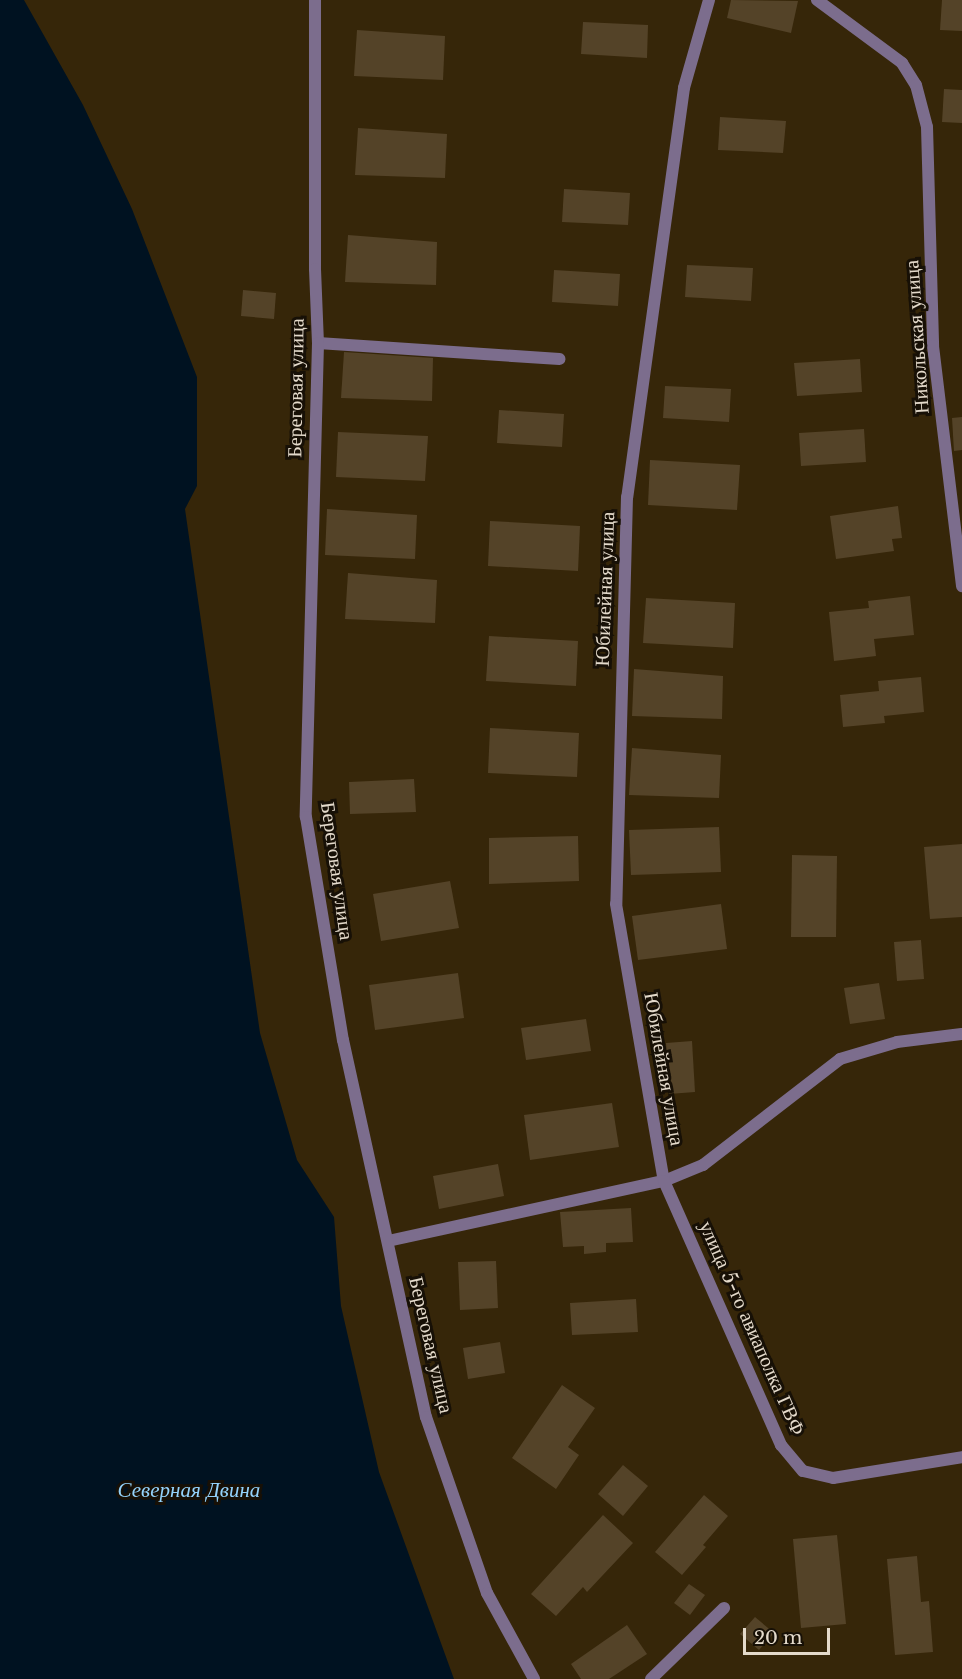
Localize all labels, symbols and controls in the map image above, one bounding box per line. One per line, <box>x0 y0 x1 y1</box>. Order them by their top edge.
street label: Никольская улица <box>900 259 934 415</box>
street label: Береговая улица <box>283 318 309 458</box>
street label: Юбилейная улица <box>590 511 620 667</box>
street label: Береговая улица <box>315 800 359 942</box>
street label: Юбилейная улица <box>639 991 689 1147</box>
street label: улица 5-го авиаполка ГВФ <box>694 1217 810 1439</box>
street label: Береговая улица <box>404 1274 458 1416</box>
water label: Северная Двина <box>118 1477 260 1503</box>
scale bar <box>746 1616 833 1654</box>
text: 20 m <box>754 1627 802 1649</box>

